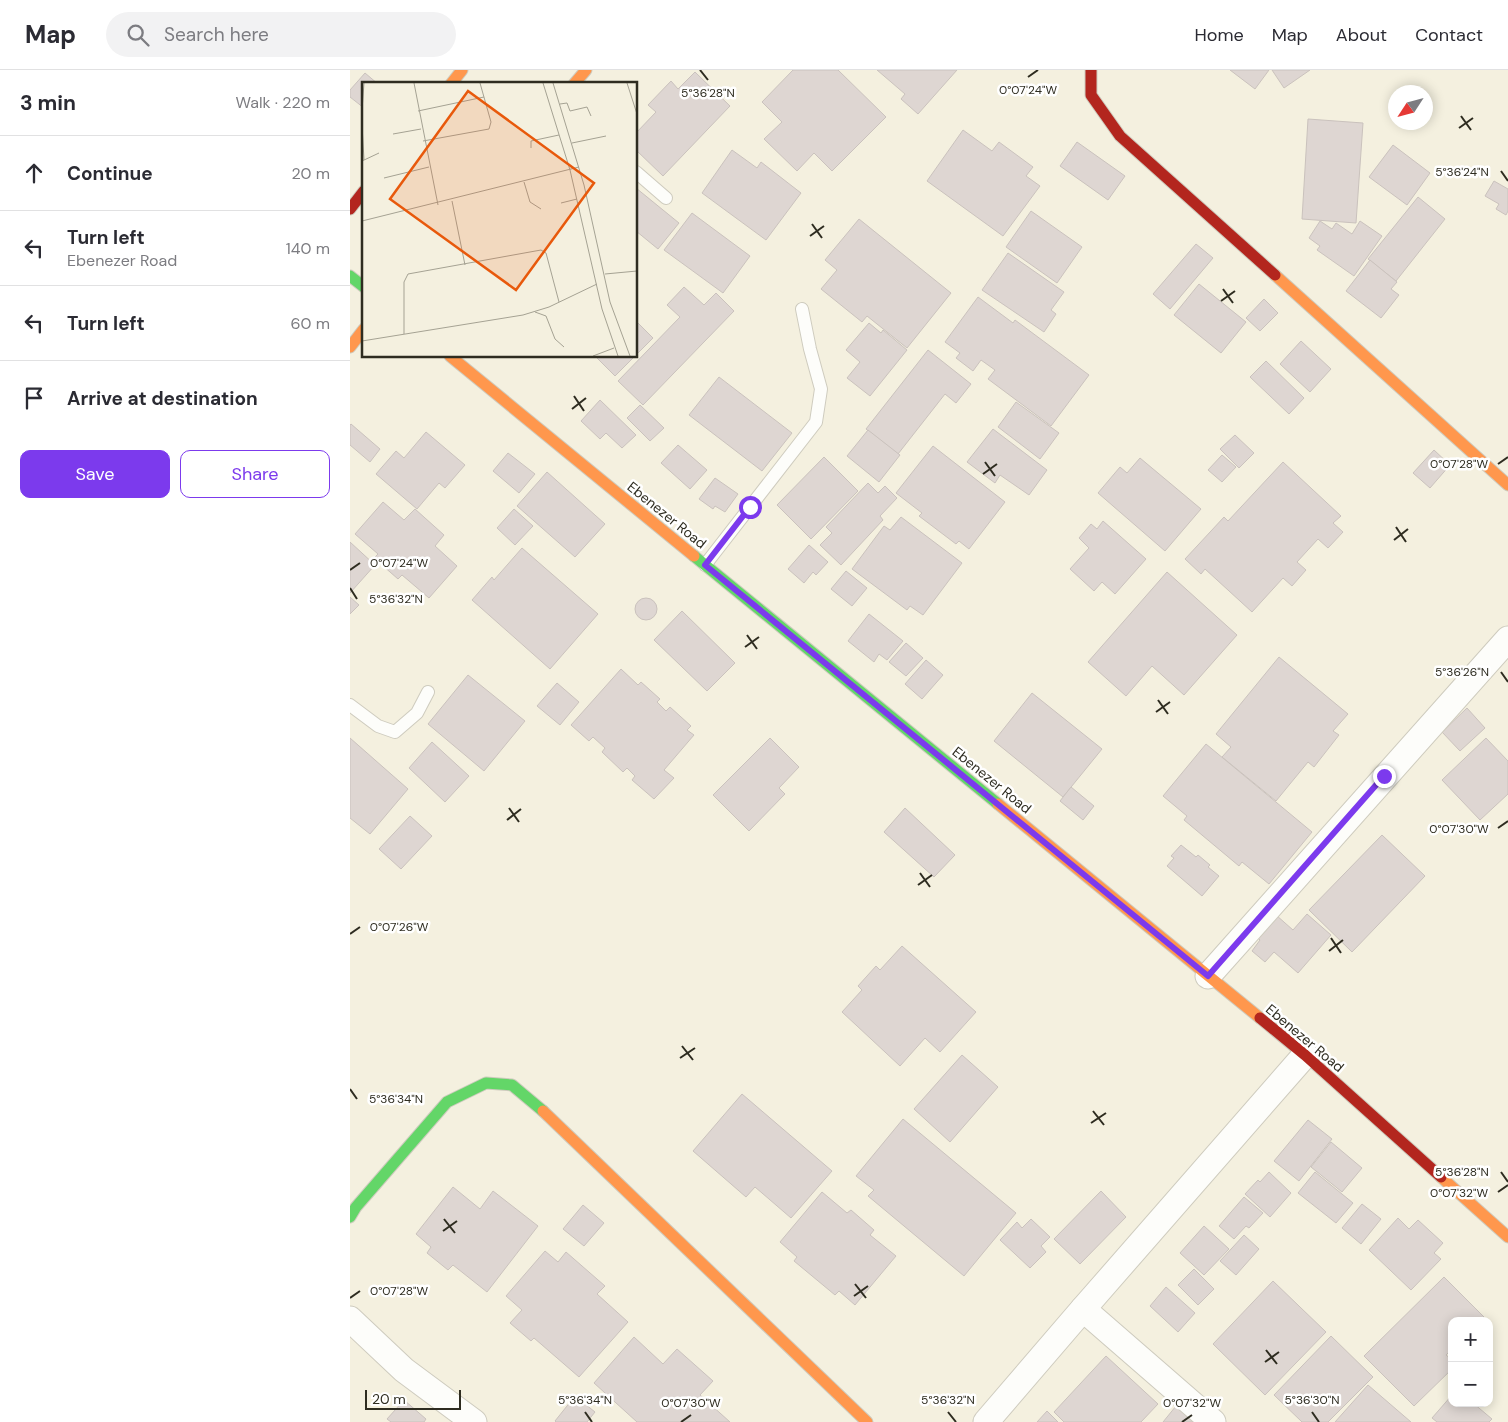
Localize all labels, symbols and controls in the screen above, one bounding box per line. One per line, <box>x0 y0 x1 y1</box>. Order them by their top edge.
search box <box>106 12 456 57</box>
text: Map <box>25 19 76 50</box>
icon: search <box>124 21 152 49</box>
text: Search here <box>164 22 269 47</box>
text: Home <box>1194 23 1244 47</box>
text: Map <box>1272 23 1308 47</box>
text: About <box>1336 23 1387 47</box>
text: Contact <box>1415 23 1483 47</box>
inset map <box>362 82 638 358</box>
text: 0°07'24"W <box>999 82 1057 98</box>
text: 5°36'28"N <box>681 85 735 101</box>
north arrow <box>1388 85 1433 130</box>
text: 3 min <box>20 89 76 117</box>
text: Walk · 220 m <box>236 92 330 113</box>
icon: ahead <box>20 159 48 187</box>
text: Continue <box>67 161 153 186</box>
text: 20 m <box>291 163 330 184</box>
text: 5°36'24"N <box>1435 164 1489 180</box>
text: Turn left <box>67 225 145 250</box>
icon: left <box>20 234 48 262</box>
text: 140 m <box>286 238 330 259</box>
text: Ebenezer Road <box>67 250 177 271</box>
icon: left <box>20 309 48 337</box>
text: Turn left <box>67 311 145 336</box>
text: 60 m <box>290 313 330 334</box>
icon: arrive <box>20 384 48 412</box>
text: Arrive at destination <box>67 386 258 411</box>
button: Save <box>20 450 170 498</box>
button: Share <box>180 450 330 498</box>
text: 0°07'28"W <box>1430 456 1488 472</box>
street label: Ebenezer Road <box>624 478 710 552</box>
route start <box>739 496 762 519</box>
text: 0°07'24"W <box>370 555 428 571</box>
text: 5°36'32"N <box>369 591 423 607</box>
text: 5°36'26"N <box>1435 664 1489 680</box>
street label: Ebenezer Road <box>949 743 1035 817</box>
route end <box>1373 765 1396 788</box>
text: 0°07'30"W <box>1429 821 1489 837</box>
text: 0°07'26"W <box>370 919 429 935</box>
street label: Ebenezer Road <box>1262 1000 1348 1076</box>
text: 5°36'34"N <box>369 1091 423 1107</box>
text: 5°36'28"N <box>1435 1164 1489 1180</box>
text: 0°07'32"W <box>1430 1185 1488 1201</box>
text: 0°07'28"W <box>370 1283 428 1299</box>
map controls <box>1448 1317 1493 1407</box>
button: + <box>1448 1317 1493 1362</box>
button: − <box>1448 1362 1493 1407</box>
scale bar <box>365 1387 461 1410</box>
text: 20 m <box>372 1390 406 1408</box>
text: 5°36'34"N <box>558 1392 612 1408</box>
text: 5°36'32"N <box>921 1392 975 1408</box>
text: 5°36'30"N <box>1284 1392 1340 1408</box>
text: 0°07'30"W <box>661 1395 721 1411</box>
text: 0°07'32"W <box>1163 1395 1221 1411</box>

